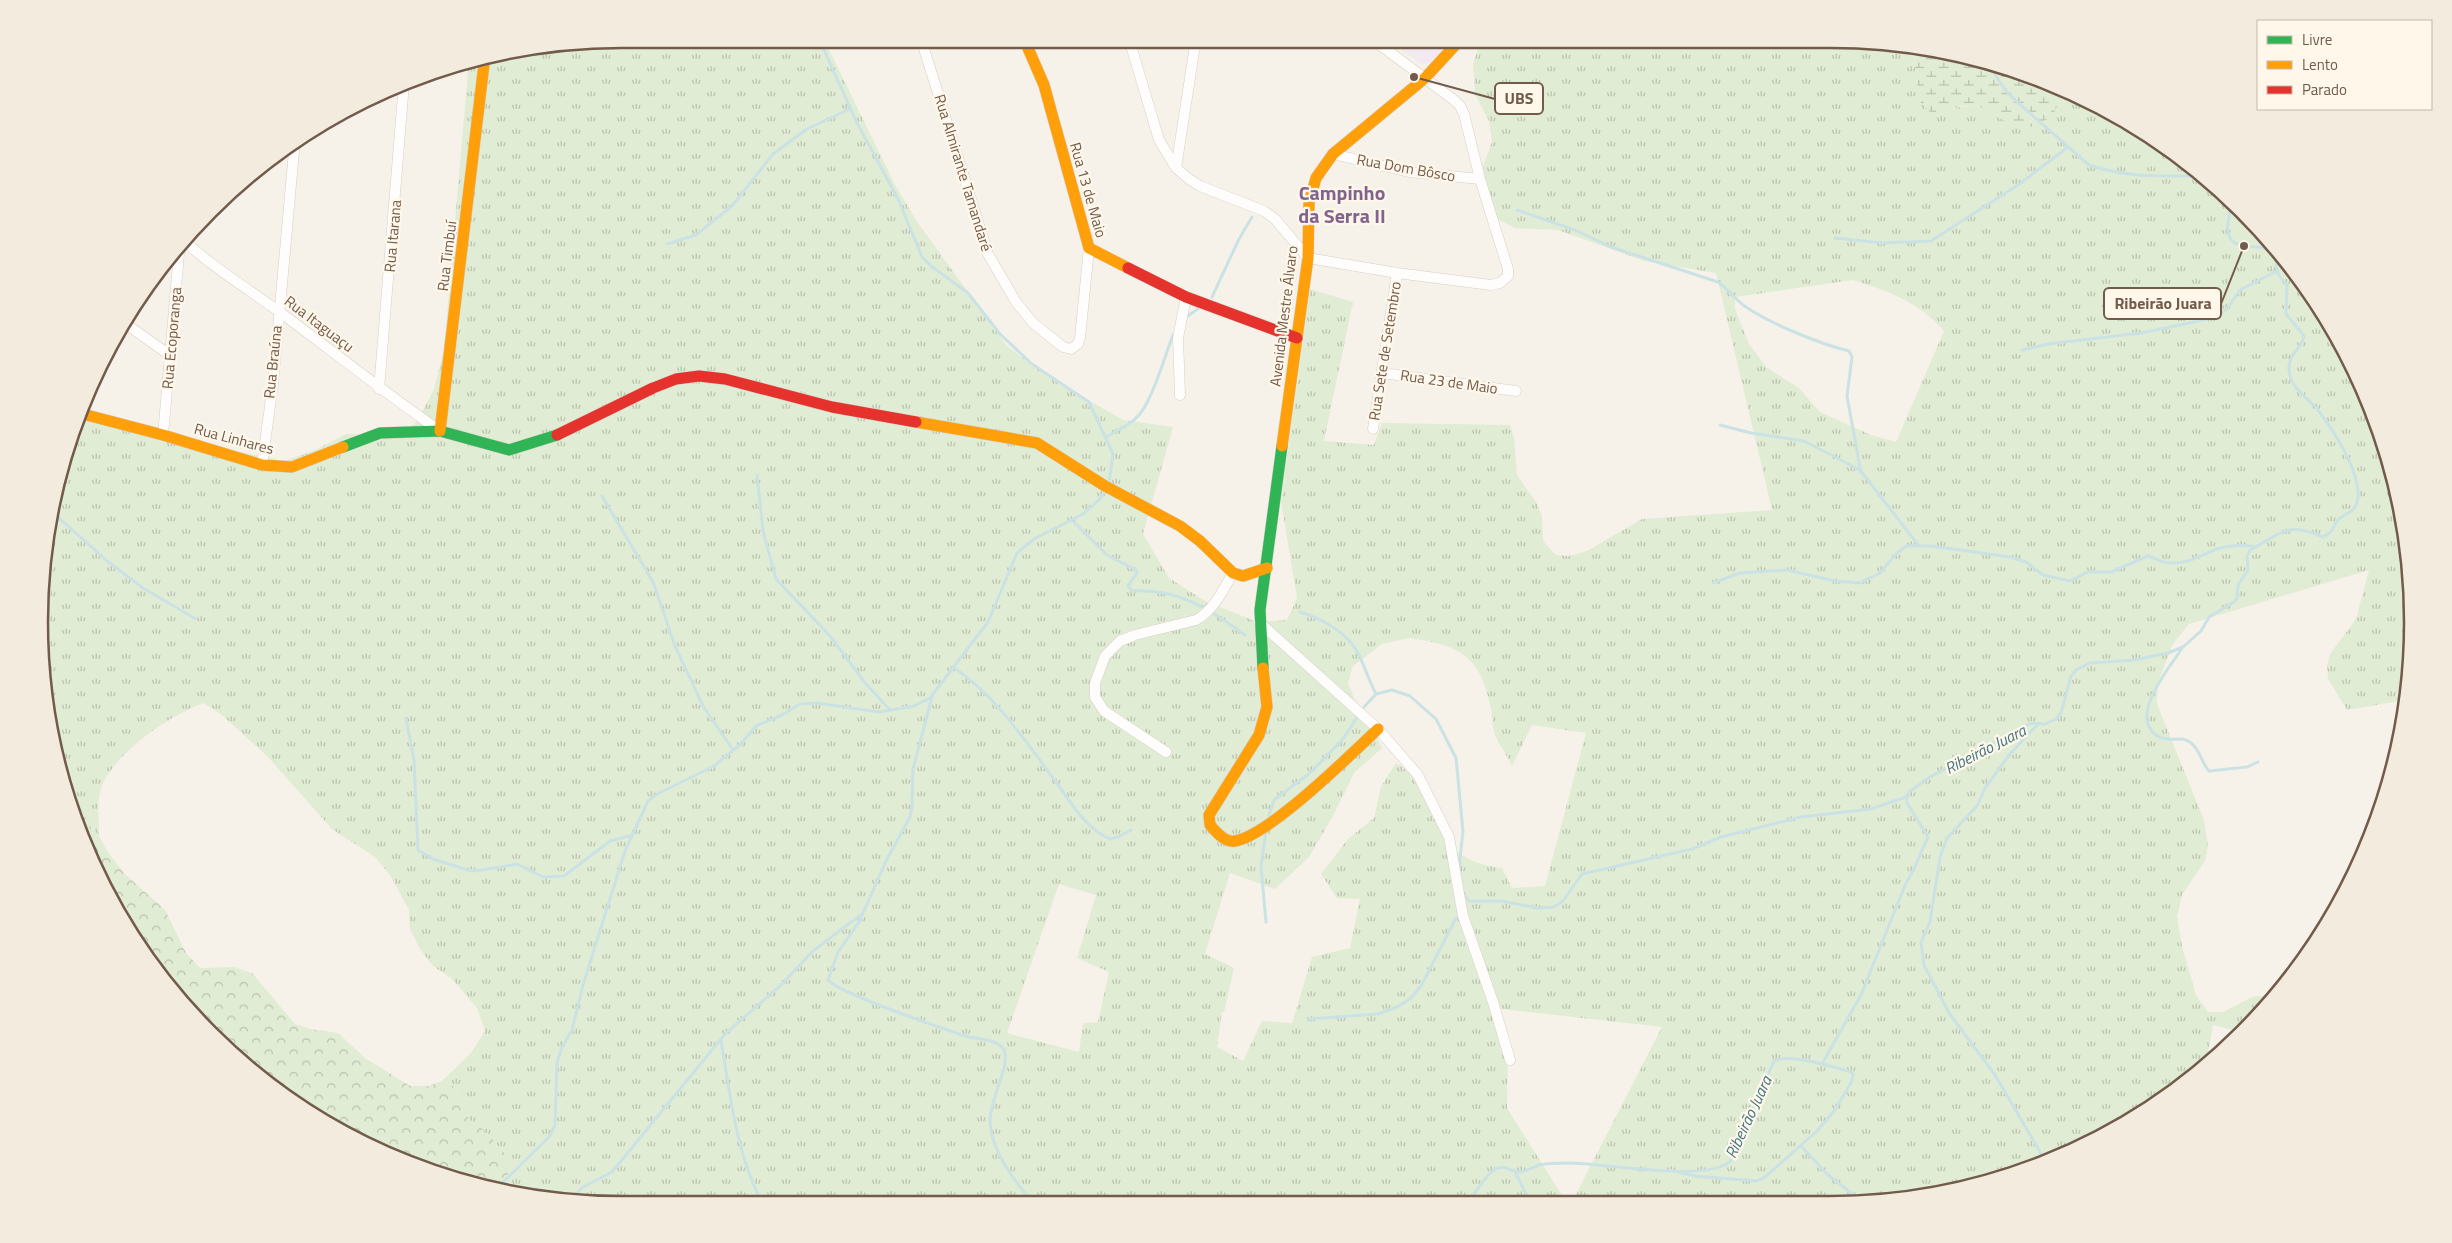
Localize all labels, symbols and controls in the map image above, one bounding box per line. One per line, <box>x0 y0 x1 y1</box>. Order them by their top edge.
legend <box>2257 20 2432 110</box>
text: Livre <box>2302 28 2332 51</box>
text: Lento <box>2302 53 2338 76</box>
text: Parado <box>2302 78 2347 101</box>
callout: UBS <box>1495 83 1543 114</box>
text: UBS <box>1505 86 1534 110</box>
street label: Rua Almirante Tamandaré <box>929 91 998 254</box>
street label: Rua 13 de Maio <box>1064 139 1113 240</box>
street label: Rua Dom Bôsco <box>1355 148 1457 188</box>
district label: Campinho da Serra II <box>1298 177 1386 231</box>
street label: Rua Itarana <box>378 198 407 273</box>
street label: Rua Timbuí <box>431 218 462 292</box>
street label: Avenida Mestre Álvaro <box>1263 244 1304 388</box>
street label: Rua Sete de Setembro <box>1362 280 1407 422</box>
street label: Rua Ecoporanga <box>156 286 187 390</box>
callout: Ribeirão Juara <box>2104 288 2221 319</box>
street label: Rua Itaguaçu <box>280 290 359 358</box>
text: Ribeirão Juara <box>2114 291 2212 315</box>
street label: Rua Braúna <box>257 324 288 400</box>
street label: Rua 23 de Maio <box>1399 363 1499 400</box>
street label: Rua Linhares <box>192 417 277 460</box>
water label: Ribeirão Juara <box>1940 718 2031 780</box>
water label: Ribeirão Juara <box>1718 1071 1778 1162</box>

